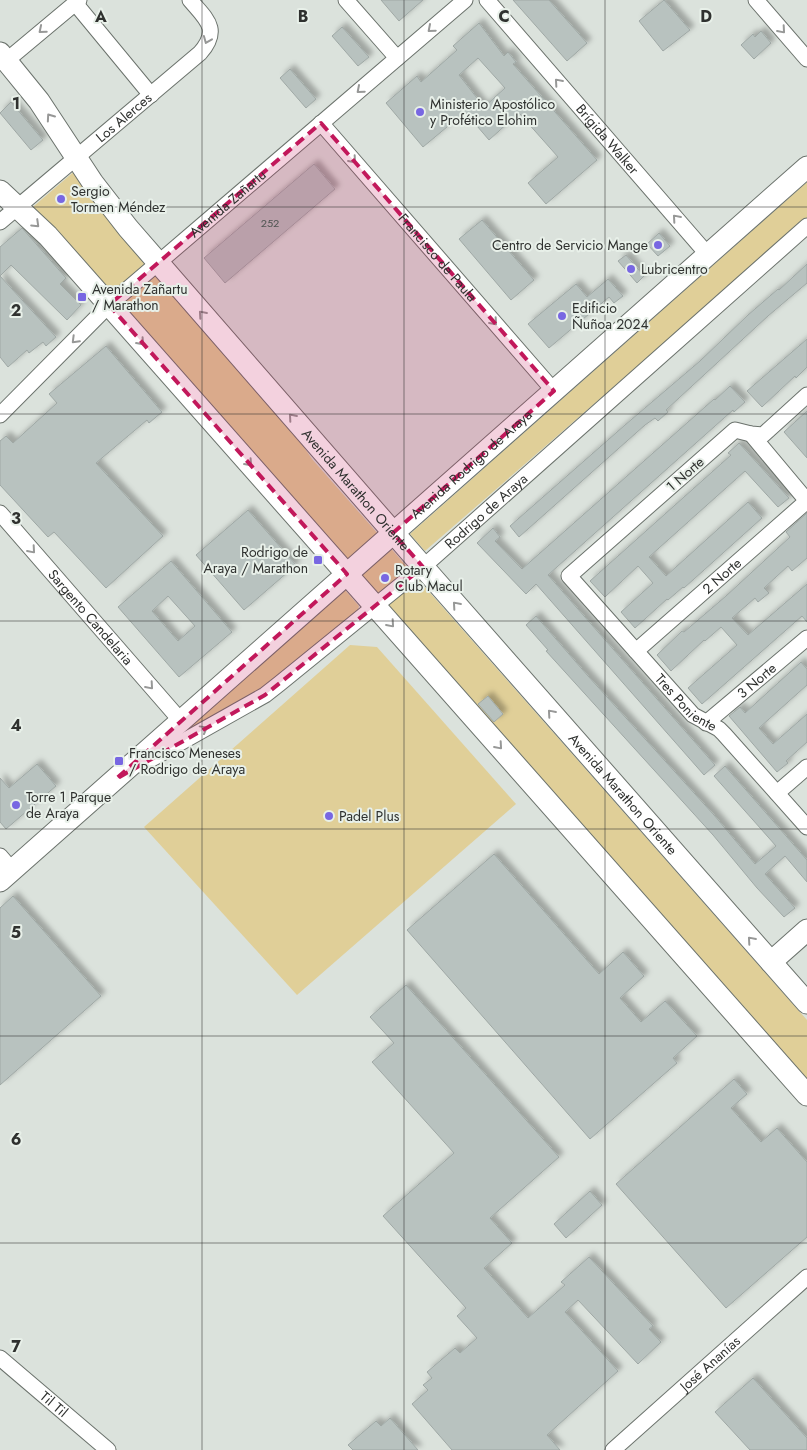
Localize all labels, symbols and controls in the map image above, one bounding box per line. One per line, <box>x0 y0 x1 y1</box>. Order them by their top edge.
text: A <box>94 5 107 28</box>
text: B <box>298 5 308 28</box>
text: C <box>498 5 510 28</box>
text: D <box>700 5 712 28</box>
one-way arrow <box>427 23 436 32</box>
one-way arrow <box>776 24 785 33</box>
one-way arrow <box>39 25 48 34</box>
one-way arrow <box>204 35 214 44</box>
one-way arrow <box>555 79 564 88</box>
one-way arrow <box>356 84 365 93</box>
street label: Los Alerces <box>91 88 156 147</box>
text: 1 <box>12 92 20 115</box>
place label: Ministerio Apostólico y Profético Elohim <box>430 94 556 130</box>
street label: Brígida Walker <box>571 100 644 179</box>
marker: Ministerio Apostólico y Profético Elohim <box>414 106 426 118</box>
one-way arrow <box>47 113 56 123</box>
one-way arrow <box>347 154 356 163</box>
street label: Avenida Zañartu <box>185 165 270 242</box>
place label: Sergio Tormen Méndez <box>71 181 166 217</box>
marker: Sergio Tormen Méndez <box>55 193 67 205</box>
street label: Francisco de Paula <box>394 209 482 306</box>
house number: 252 <box>261 215 279 231</box>
one-way arrow <box>673 215 682 224</box>
one-way arrow <box>30 218 39 227</box>
place label: Centro de Servicio Mange <box>492 235 648 255</box>
marker: Centro de Servicio Mange <box>652 239 664 251</box>
place label: Lubricentro <box>641 259 708 279</box>
marker: Lubricentro <box>625 263 637 275</box>
place label: Avenida Zañartu / Marathon <box>92 279 188 315</box>
marker: Avenida Zañartu / Marathon <box>76 291 88 303</box>
place label: Edificio Ñuñoa 2024 <box>572 298 649 334</box>
text: 2 <box>11 299 21 322</box>
one-way arrow <box>199 310 208 319</box>
marker: Edificio Ñuñoa 2024 <box>556 310 568 322</box>
one-way arrow <box>488 317 497 326</box>
one-way arrow <box>71 334 80 343</box>
one-way arrow <box>135 336 144 345</box>
street label: Avenida Rodrigo de Araya <box>406 406 536 522</box>
one-way arrow <box>289 414 298 423</box>
street label: Avenida Marathon Oriente <box>297 424 415 555</box>
street label: 1 Norte <box>662 452 708 496</box>
one-way arrow <box>243 458 252 467</box>
street label: Rodrigo de Araya <box>441 470 531 552</box>
text: 3 <box>11 507 21 530</box>
place label: Rodrigo de Araya / Marathon <box>203 542 308 578</box>
one-way arrow <box>26 544 35 553</box>
street label: 2 Norte <box>698 553 746 599</box>
marker: Rodrigo de Araya / Marathon <box>312 554 324 566</box>
place label: Rotary Club Macul <box>395 560 463 596</box>
street label: Sargento Candelaria <box>43 565 138 669</box>
marker: Rotary Club Macul <box>379 572 391 584</box>
one-way arrow <box>453 602 462 611</box>
one-way arrow <box>386 619 395 628</box>
street label: 3 Norte <box>733 658 780 703</box>
street label: Tres Poniente <box>651 669 720 736</box>
one-way arrow <box>144 680 153 689</box>
one-way arrow <box>548 710 557 719</box>
text: 4 <box>10 714 22 737</box>
one-way arrow <box>199 725 208 735</box>
street label: Avenida Marathon Oriente <box>564 729 682 859</box>
one-way arrow <box>493 741 502 750</box>
place label: Francisco Meneses / Rodrigo de Araya <box>129 743 245 779</box>
marker: Francisco Meneses / Rodrigo de Araya <box>113 755 125 767</box>
place label: Torre 1 Parque de Araya <box>26 787 111 823</box>
marker: Torre 1 Parque de Araya <box>10 799 22 811</box>
place label: Padel Plus <box>339 806 400 826</box>
marker: Padel Plus <box>323 810 335 822</box>
text: 5 <box>11 921 21 944</box>
one-way arrow <box>748 937 757 946</box>
text: 6 <box>11 1128 21 1151</box>
street label: José Ananías <box>674 1331 745 1397</box>
text: 7 <box>11 1335 21 1358</box>
street label: Til Til <box>36 1386 72 1422</box>

